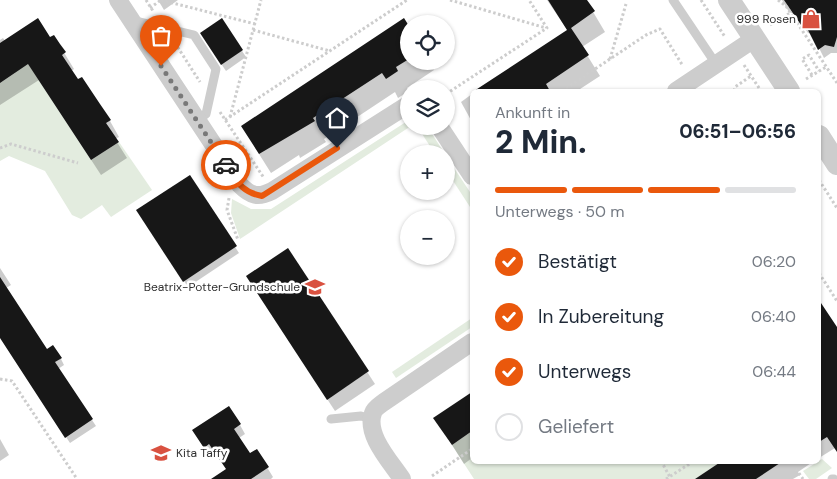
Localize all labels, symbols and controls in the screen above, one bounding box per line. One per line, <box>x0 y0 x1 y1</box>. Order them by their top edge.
shop icon: 999 Rosen <box>800 8 822 30</box>
place label: 999 Rosen <box>737 11 796 27</box>
pin <box>140 15 182 66</box>
map controls <box>400 15 455 265</box>
button: locate <box>400 15 455 70</box>
icon: bag <box>147 22 175 50</box>
button: layers <box>400 80 455 135</box>
pin <box>316 97 358 148</box>
text: Ankunft in <box>495 102 570 123</box>
icon: home <box>323 104 351 132</box>
text: 06:51–06:56 <box>679 119 796 144</box>
text: 2 Min. <box>495 121 586 163</box>
courier <box>201 140 251 190</box>
button: + <box>400 145 455 200</box>
icon: car <box>212 151 240 179</box>
text: Unterwegs · 50 m <box>495 201 625 222</box>
button: − <box>400 210 455 265</box>
icon: check <box>495 248 523 276</box>
text: Bestätigt <box>538 249 617 274</box>
text: 06:20 <box>752 251 796 272</box>
school or university icon: Beatrix-Potter-Grundschule <box>304 276 326 298</box>
place label: Beatrix-Potter-Grundschule <box>144 279 300 295</box>
icon: check <box>495 303 523 331</box>
text: In Zubereitung <box>538 304 664 329</box>
text: 06:40 <box>751 306 796 327</box>
icon: check <box>495 358 523 386</box>
text: Unterwegs <box>538 359 631 384</box>
text: 06:44 <box>752 361 796 382</box>
text: Geliefert <box>538 414 614 439</box>
school or university icon: Kita Taffy <box>150 442 172 464</box>
place label: Kita Taffy <box>176 445 228 461</box>

